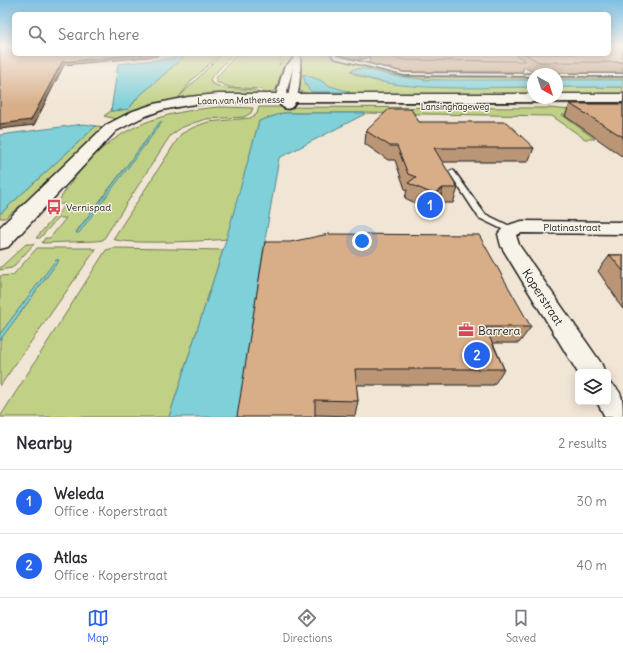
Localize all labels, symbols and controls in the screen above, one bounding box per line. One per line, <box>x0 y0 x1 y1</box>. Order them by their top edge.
search box <box>12 12 611 56</box>
icon: search <box>26 23 48 45</box>
text: Search here <box>58 25 139 44</box>
north arrow <box>527 68 563 104</box>
street label: Laan van Mathenesse <box>197 94 285 106</box>
street label: Lansinghageweg <box>421 101 489 112</box>
pin: 1 <box>417 190 443 220</box>
bus stop icon: Vernispad <box>45 198 63 216</box>
place label: Vernispad <box>66 201 111 214</box>
street label: Platinastraat <box>543 221 601 234</box>
your location <box>352 231 372 251</box>
street label: Koperstraat <box>519 266 567 328</box>
office icon: Barrera <box>457 321 475 339</box>
place label: Barrera <box>478 323 520 338</box>
pin: 2 <box>464 340 490 370</box>
map controls <box>575 369 611 405</box>
button: layers <box>575 369 611 405</box>
text: Nearby <box>16 432 72 454</box>
text: 2 results <box>558 435 607 452</box>
text: Weleda <box>54 484 104 503</box>
text: 1 <box>26 493 32 510</box>
text: 30 m <box>577 493 607 510</box>
text: Office · Koperstraat <box>54 503 168 520</box>
text: Atlas <box>54 548 87 567</box>
text: 2 <box>25 557 33 574</box>
text: 40 m <box>576 557 607 574</box>
text: Office · Koperstraat <box>54 567 168 584</box>
tab: Map <box>87 607 109 645</box>
tab: Directions <box>283 607 332 645</box>
tab: Saved <box>506 607 536 645</box>

